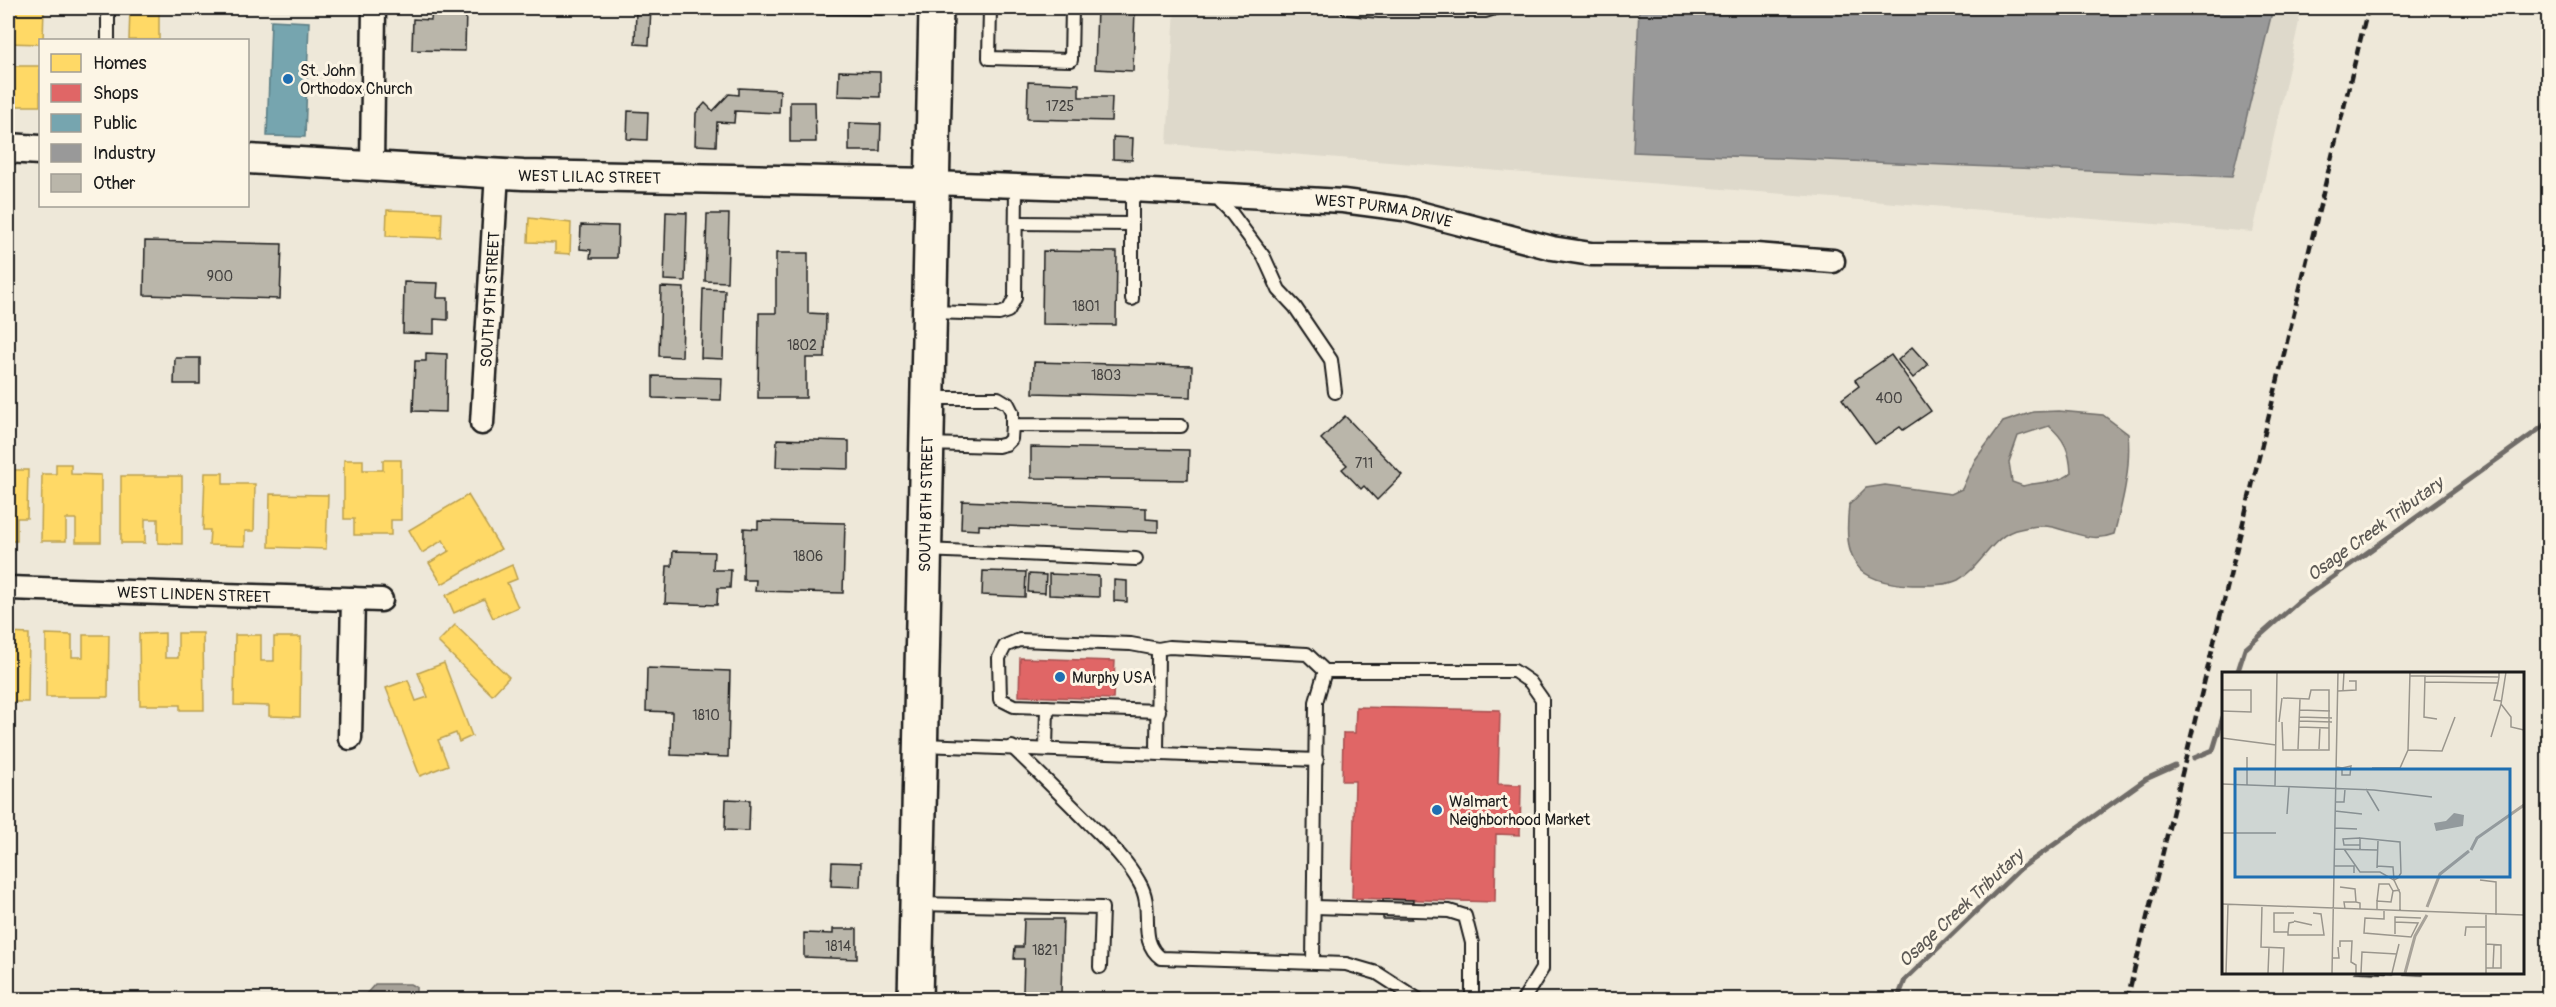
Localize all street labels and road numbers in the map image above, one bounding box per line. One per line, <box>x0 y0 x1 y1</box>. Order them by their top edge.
street label: WEST LILAC STREET <box>518 166 661 189</box>
street label: WEST PURMA DRIVE <box>1314 191 1454 232</box>
street label: SOUTH 9TH STREET <box>476 230 504 368</box>
street label: SOUTH 8TH STREET <box>915 436 938 572</box>
street label: WEST LINDEN STREET <box>117 583 271 607</box>

